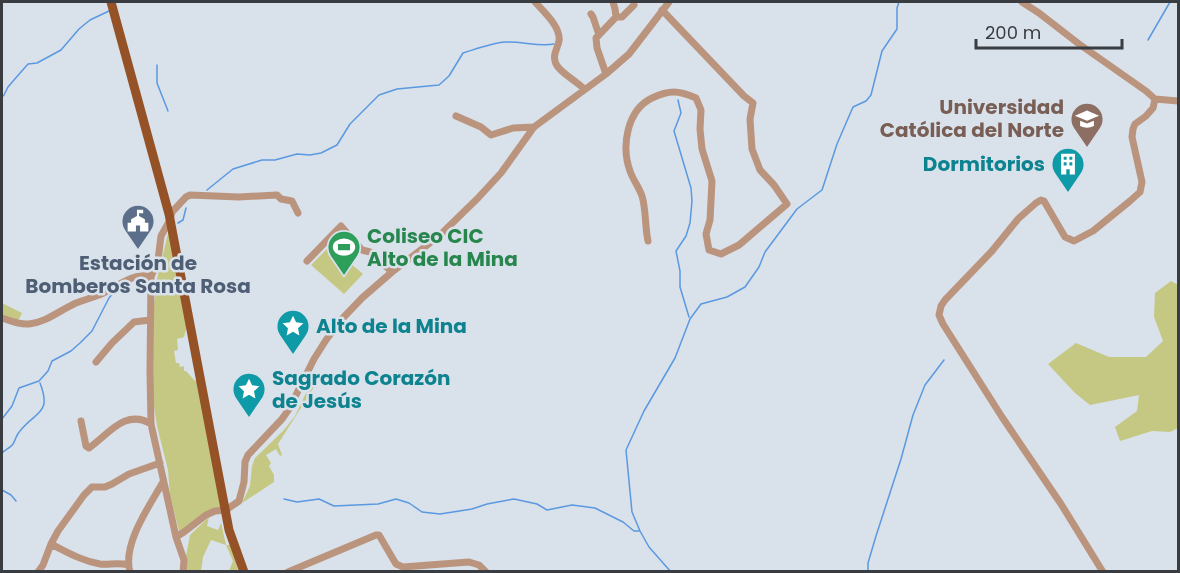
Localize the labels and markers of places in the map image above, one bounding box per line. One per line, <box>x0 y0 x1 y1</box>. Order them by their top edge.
place label: Universidad Católica del Norte <box>880 93 1064 144</box>
school or university icon: Universidad Católica del Norte <box>1069 101 1105 148</box>
building icon: Dormitorios <box>1050 146 1086 193</box>
place label: Dormitorios <box>923 150 1045 178</box>
public building icon: Estación de Bomberos Santa Rosa <box>120 203 156 250</box>
place label: Coliseo CIC Alto de la Mina <box>367 222 518 273</box>
sports icon: Coliseo CIC Alto de la Mina <box>326 229 362 276</box>
place label: Estación de Bomberos Santa Rosa <box>25 249 251 300</box>
place icon: Alto de la Mina <box>275 308 311 355</box>
place label: Alto de la Mina <box>316 312 467 340</box>
place label: Sagrado Corazón de Jesús <box>272 364 450 415</box>
place icon: Sagrado Corazón de Jesús <box>231 371 267 418</box>

